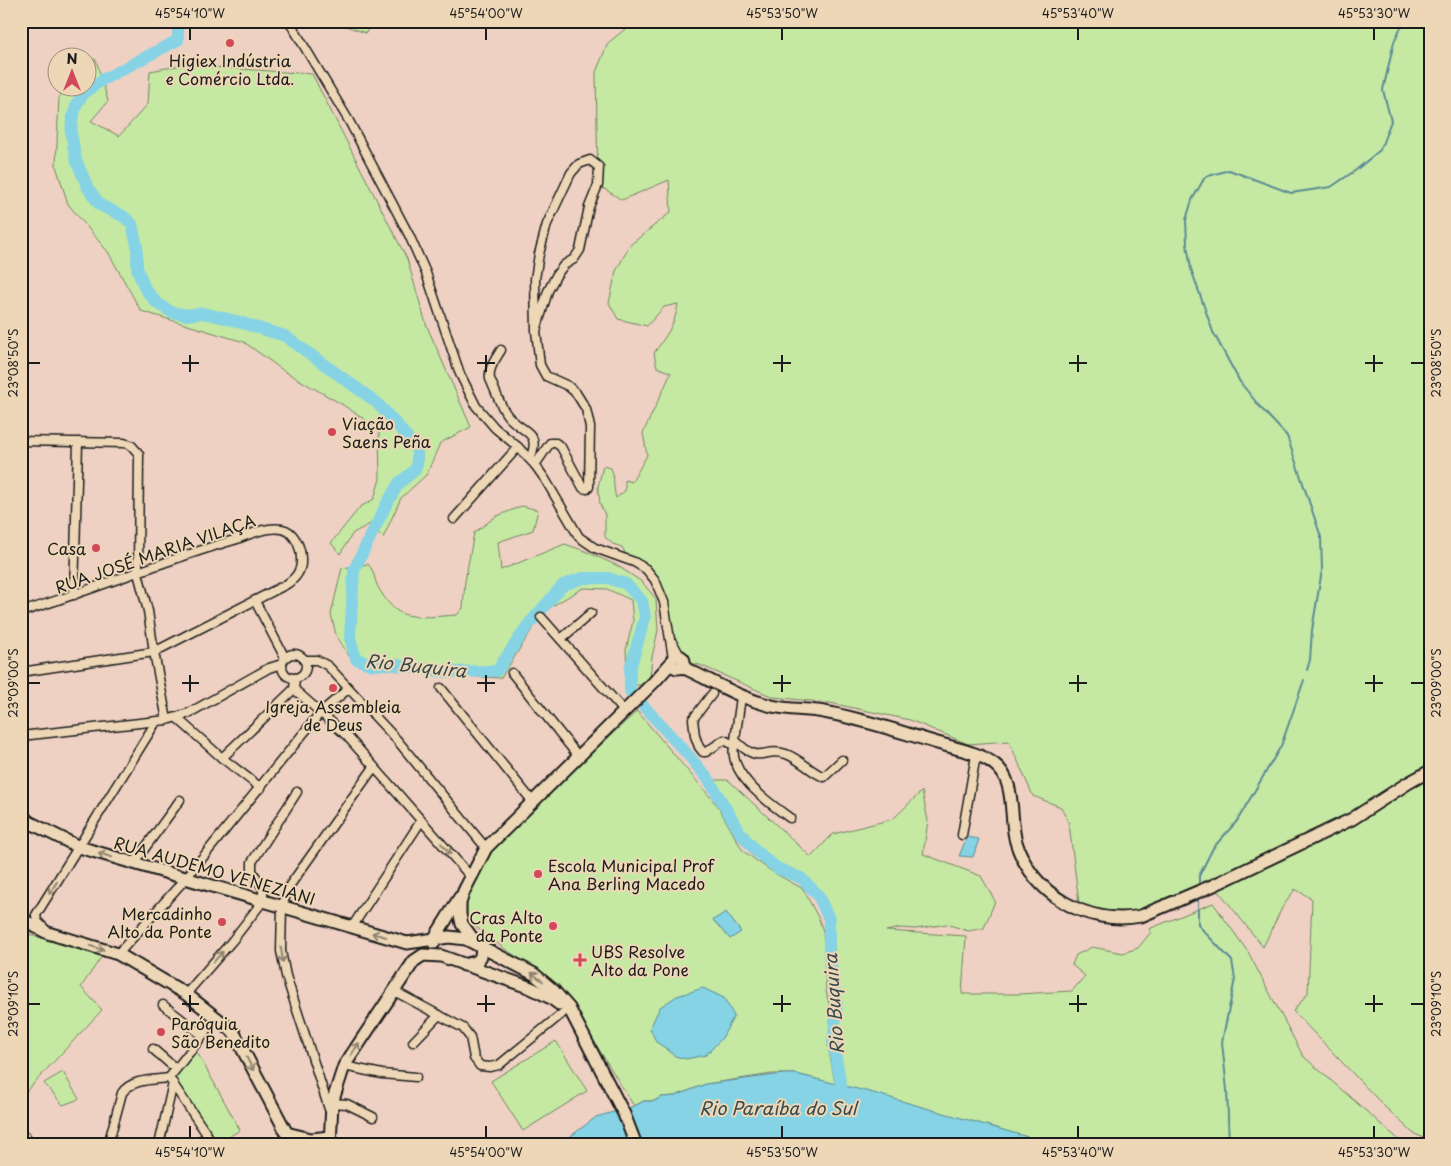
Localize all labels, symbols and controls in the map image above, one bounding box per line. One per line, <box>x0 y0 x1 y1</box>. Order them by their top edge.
text: 45°54'10"W <box>155 4 226 22</box>
text: 45°54'00"W <box>450 4 523 22</box>
text: 45°53'50"W <box>746 4 818 22</box>
text: 45°53'40"W <box>1042 4 1115 22</box>
text: 45°53'30"W <box>1338 4 1411 22</box>
marker: Higiex Indústria e Comércio Ltda. <box>224 37 236 49</box>
north arrow <box>48 48 98 98</box>
text: N <box>66 48 78 69</box>
place label: Higiex Indústria e Comércio Ltda. <box>165 48 295 90</box>
text: 23°08'50"S <box>4 329 22 397</box>
text: 23°08'50"S <box>1427 329 1445 397</box>
place label: Viação Saens Peña <box>342 411 431 453</box>
marker: Viação Saens Peña <box>326 426 338 438</box>
street label: RUA JOSÉ MARIA VILAÇA <box>52 507 258 599</box>
place label: Casa <box>47 536 86 560</box>
marker: Casa <box>90 542 102 554</box>
water label: Rio Buquira <box>364 646 468 684</box>
text: 23°09'00"S <box>4 648 22 718</box>
text: 23°09'00"S <box>1427 648 1445 718</box>
marker: Igreja Assembleia de Deus <box>327 682 339 694</box>
place label: Igreja Assembleia de Deus <box>265 694 401 736</box>
street label: RUA AUDEMO VENEZIANI <box>111 830 319 910</box>
one-way arrow <box>440 843 452 856</box>
one-way arrow <box>98 849 114 859</box>
place label: Escola Municipal Prof Ana Berling Macedo <box>548 853 715 895</box>
marker: Escola Municipal Prof Ana Berling Macedo <box>532 868 544 880</box>
one-way arrow <box>48 881 59 895</box>
place label: Mercadinho Alto da Ponte <box>107 901 212 943</box>
place label: Cras Alto da Ponte <box>469 905 543 947</box>
marker: Mercadinho Alto da Ponte <box>216 916 228 928</box>
marker: Cras Alto da Ponte <box>547 920 559 932</box>
one-way arrow <box>371 930 387 939</box>
place label: UBS Resolve Alto da Pone <box>591 939 689 981</box>
one-way arrow <box>89 943 105 953</box>
one-way arrow <box>277 947 287 963</box>
one-way arrow <box>212 951 224 964</box>
water label: Rio Buquira <box>816 952 850 1055</box>
marker: UBS Resolve Alto da Pone <box>573 953 587 967</box>
text: 23°09'10"S <box>4 971 22 1037</box>
text: 23°09'10"S <box>1427 971 1445 1037</box>
one-way arrow <box>531 972 544 983</box>
place label: Paróquia São Benedito <box>171 1011 270 1053</box>
marker: Paróquia São Benedito <box>155 1026 167 1038</box>
one-way arrow <box>350 1042 360 1056</box>
one-way arrow <box>246 1056 255 1071</box>
water label: Rio Paraíba do Sul <box>699 1094 860 1121</box>
text: 45°54'10"W <box>155 1143 226 1161</box>
text: 45°54'00"W <box>450 1143 523 1161</box>
text: 45°53'50"W <box>746 1143 818 1161</box>
text: 45°53'40"W <box>1042 1143 1115 1161</box>
text: 45°53'30"W <box>1338 1143 1411 1161</box>

